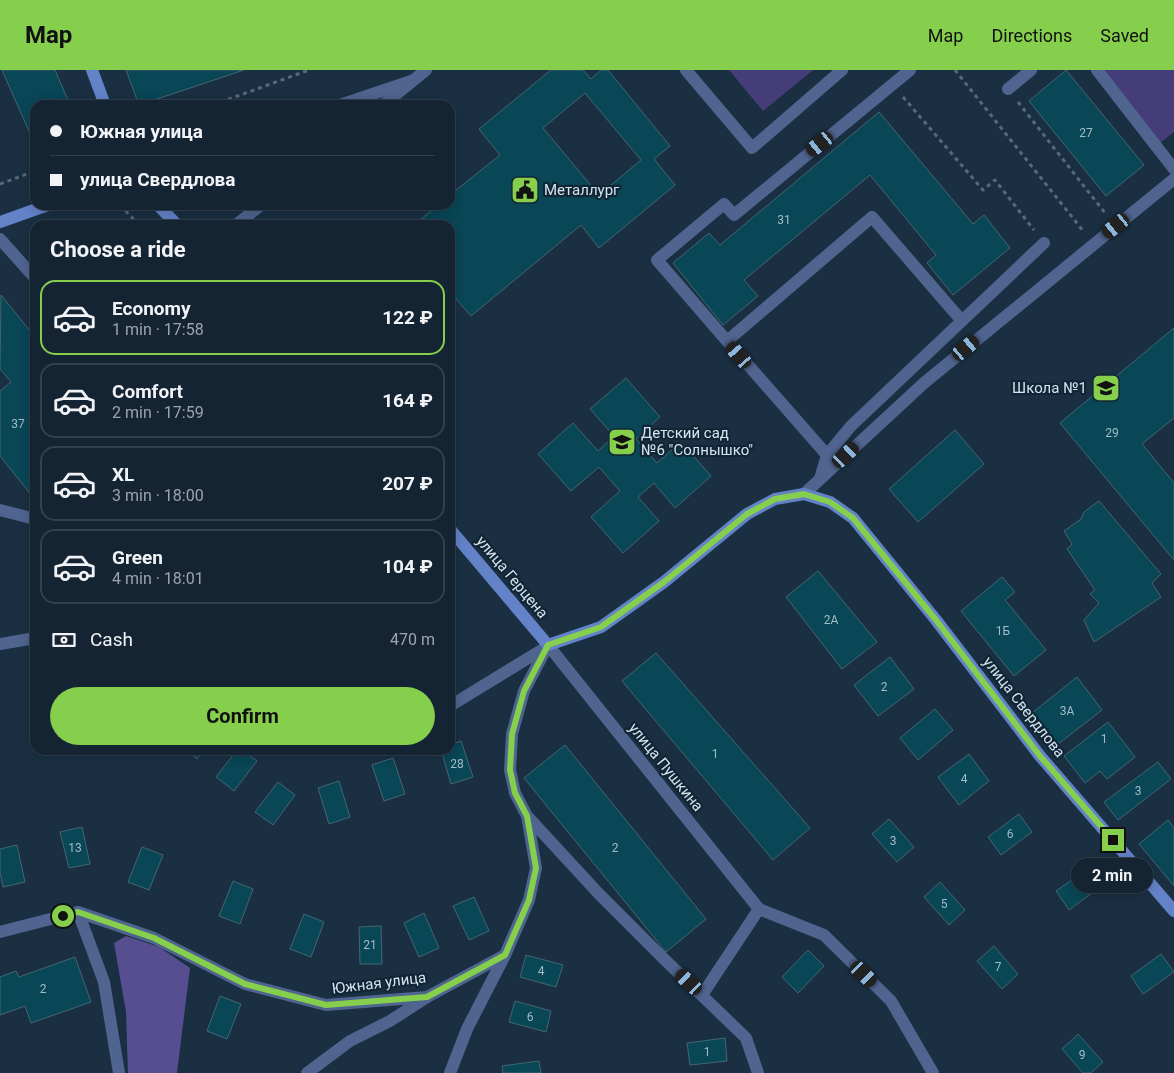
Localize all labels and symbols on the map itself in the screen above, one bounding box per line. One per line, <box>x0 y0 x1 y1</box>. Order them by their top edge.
house number: 27 <box>1079 126 1093 140</box>
car <box>803 129 836 159</box>
public building icon: Металлург <box>510 175 540 205</box>
place label: Металлург <box>544 181 620 199</box>
car <box>1099 211 1132 241</box>
house number: 31 <box>777 213 791 227</box>
car <box>949 333 982 363</box>
car <box>723 339 754 371</box>
school or university icon: Школа №1 <box>1091 373 1121 403</box>
place label: Школа №1 <box>1012 379 1087 397</box>
house number: 37 <box>11 417 25 431</box>
place label: Детский сад №6 "Солнышко" <box>641 424 753 459</box>
house number: 29 <box>1105 426 1119 440</box>
school or university icon: Детский сад №6 "Солнышко" <box>607 427 637 457</box>
car <box>829 439 862 471</box>
street label: улица Герцена <box>472 532 552 622</box>
house number: 2А <box>824 613 838 627</box>
house number: 1Б <box>996 624 1011 638</box>
street label: улица Свердлова <box>979 653 1069 761</box>
house number: 2 <box>881 680 888 694</box>
house number: 3А <box>1060 704 1074 718</box>
street label: улица Пушкина <box>625 719 707 815</box>
house number: 1 <box>1101 732 1107 746</box>
house number: 1 <box>712 747 718 761</box>
house number: 28 <box>450 757 464 771</box>
house number: 4 <box>961 772 968 786</box>
house number: 3 <box>1135 784 1141 798</box>
house number: 6 <box>1007 827 1014 841</box>
route end <box>1102 829 1124 851</box>
house number: 3 <box>890 834 896 848</box>
house number: 13 <box>68 841 82 855</box>
house number: 2 <box>612 841 619 855</box>
callout: 2 min <box>1072 858 1154 892</box>
house number: 5 <box>941 897 948 911</box>
route start <box>52 905 74 927</box>
house number: 21 <box>363 938 377 952</box>
car <box>847 958 880 990</box>
house number: 7 <box>995 960 1002 974</box>
house number: 4 <box>538 964 545 978</box>
car <box>672 966 705 998</box>
street label: Южная улица <box>331 968 427 998</box>
house number: 2 <box>40 982 47 996</box>
house number: 6 <box>527 1010 534 1024</box>
house number: 1 <box>704 1045 710 1059</box>
house number: 9 <box>1079 1048 1085 1062</box>

